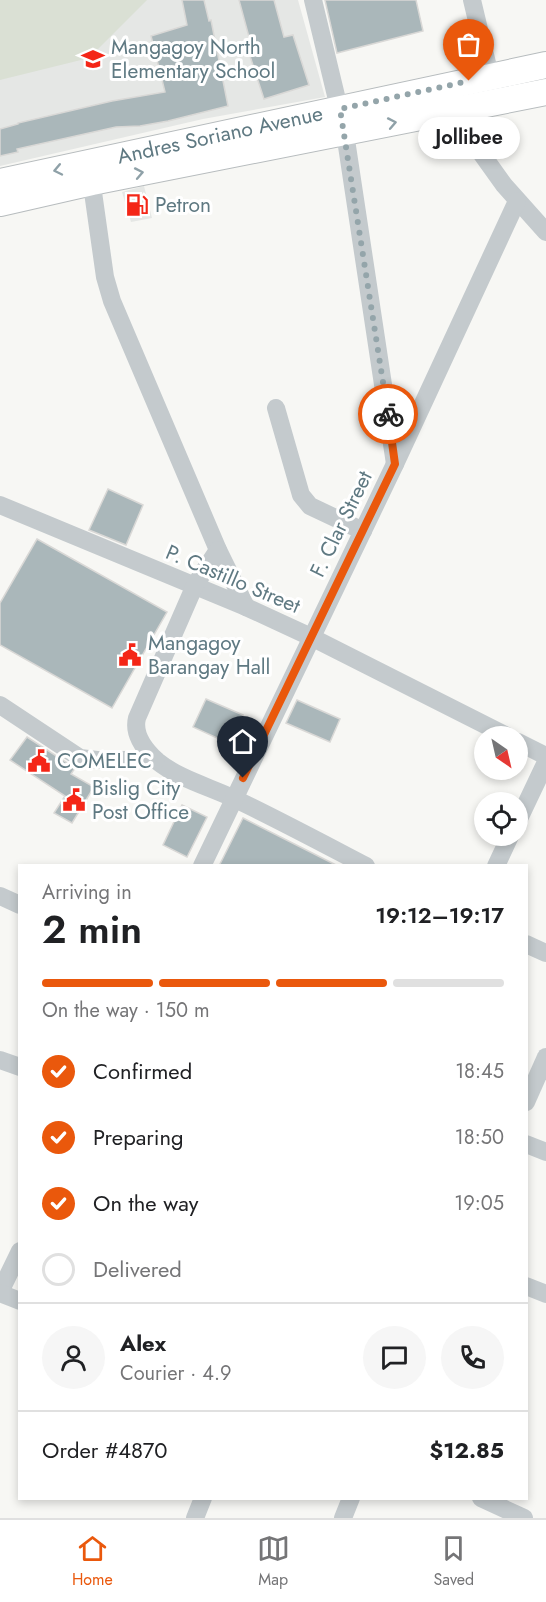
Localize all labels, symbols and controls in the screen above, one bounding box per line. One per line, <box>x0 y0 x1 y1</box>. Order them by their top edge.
pin <box>443 19 494 81</box>
icon: bag <box>452 28 485 61</box>
place label: Mangagoy North Elementary School <box>111 32 275 86</box>
school or university icon: Mangagoy North Elementary School <box>80 46 106 72</box>
street label: Andres Soriano Avenue <box>114 98 326 171</box>
one-way arrow <box>387 117 397 130</box>
callout: Jollibee <box>418 117 520 159</box>
text: Jollibee <box>435 123 503 152</box>
one-way arrow <box>53 163 63 176</box>
one-way arrow <box>134 167 144 180</box>
place label: Petron <box>155 190 211 220</box>
fuel station icon: Petron <box>124 192 150 218</box>
courier <box>358 384 418 444</box>
icon: bike <box>372 398 405 431</box>
street label: F. Clar Street <box>302 466 380 582</box>
street label: P. Castillo Street <box>161 537 305 621</box>
place label: Mangagoy Barangay Hall <box>148 628 270 682</box>
public building icon: Mangagoy Barangay Hall <box>117 642 143 668</box>
pin <box>217 716 268 778</box>
icon: home <box>226 725 259 758</box>
north arrow <box>474 726 528 780</box>
map controls <box>474 726 528 846</box>
place label: COMELEC <box>57 746 152 776</box>
public building icon: COMELEC <box>26 748 52 774</box>
place label: Bislig City Post Office <box>92 773 189 827</box>
public building icon: Bislig City Post Office <box>61 787 87 813</box>
button: locate <box>474 792 528 846</box>
text: Arriving in <box>42 878 132 907</box>
text: 19:12–19:17 <box>375 899 504 931</box>
text: 2 min <box>42 901 142 958</box>
text: On the way · 150 m <box>42 996 210 1025</box>
icon: check <box>42 1055 75 1088</box>
text: Confirmed <box>93 1055 192 1087</box>
text: 18:45 <box>455 1057 504 1086</box>
icon: check <box>42 1121 75 1154</box>
text: Preparing <box>93 1121 184 1153</box>
text: 18:50 <box>455 1123 504 1152</box>
icon: check <box>42 1187 75 1220</box>
text: On the way <box>93 1187 198 1219</box>
text: 19:05 <box>454 1189 504 1218</box>
text: Delivered <box>93 1253 182 1285</box>
button: person <box>42 1326 105 1389</box>
button: chat <box>363 1326 426 1389</box>
button: phone <box>441 1326 504 1389</box>
text: Alex <box>120 1327 166 1359</box>
text: Courier · 4.9 <box>120 1359 232 1388</box>
text: Order #4870 <box>42 1434 168 1466</box>
text: $12.85 <box>430 1434 504 1466</box>
tab: Home <box>72 1532 113 1591</box>
tab: Map <box>257 1532 290 1591</box>
tab: Saved <box>434 1532 474 1591</box>

